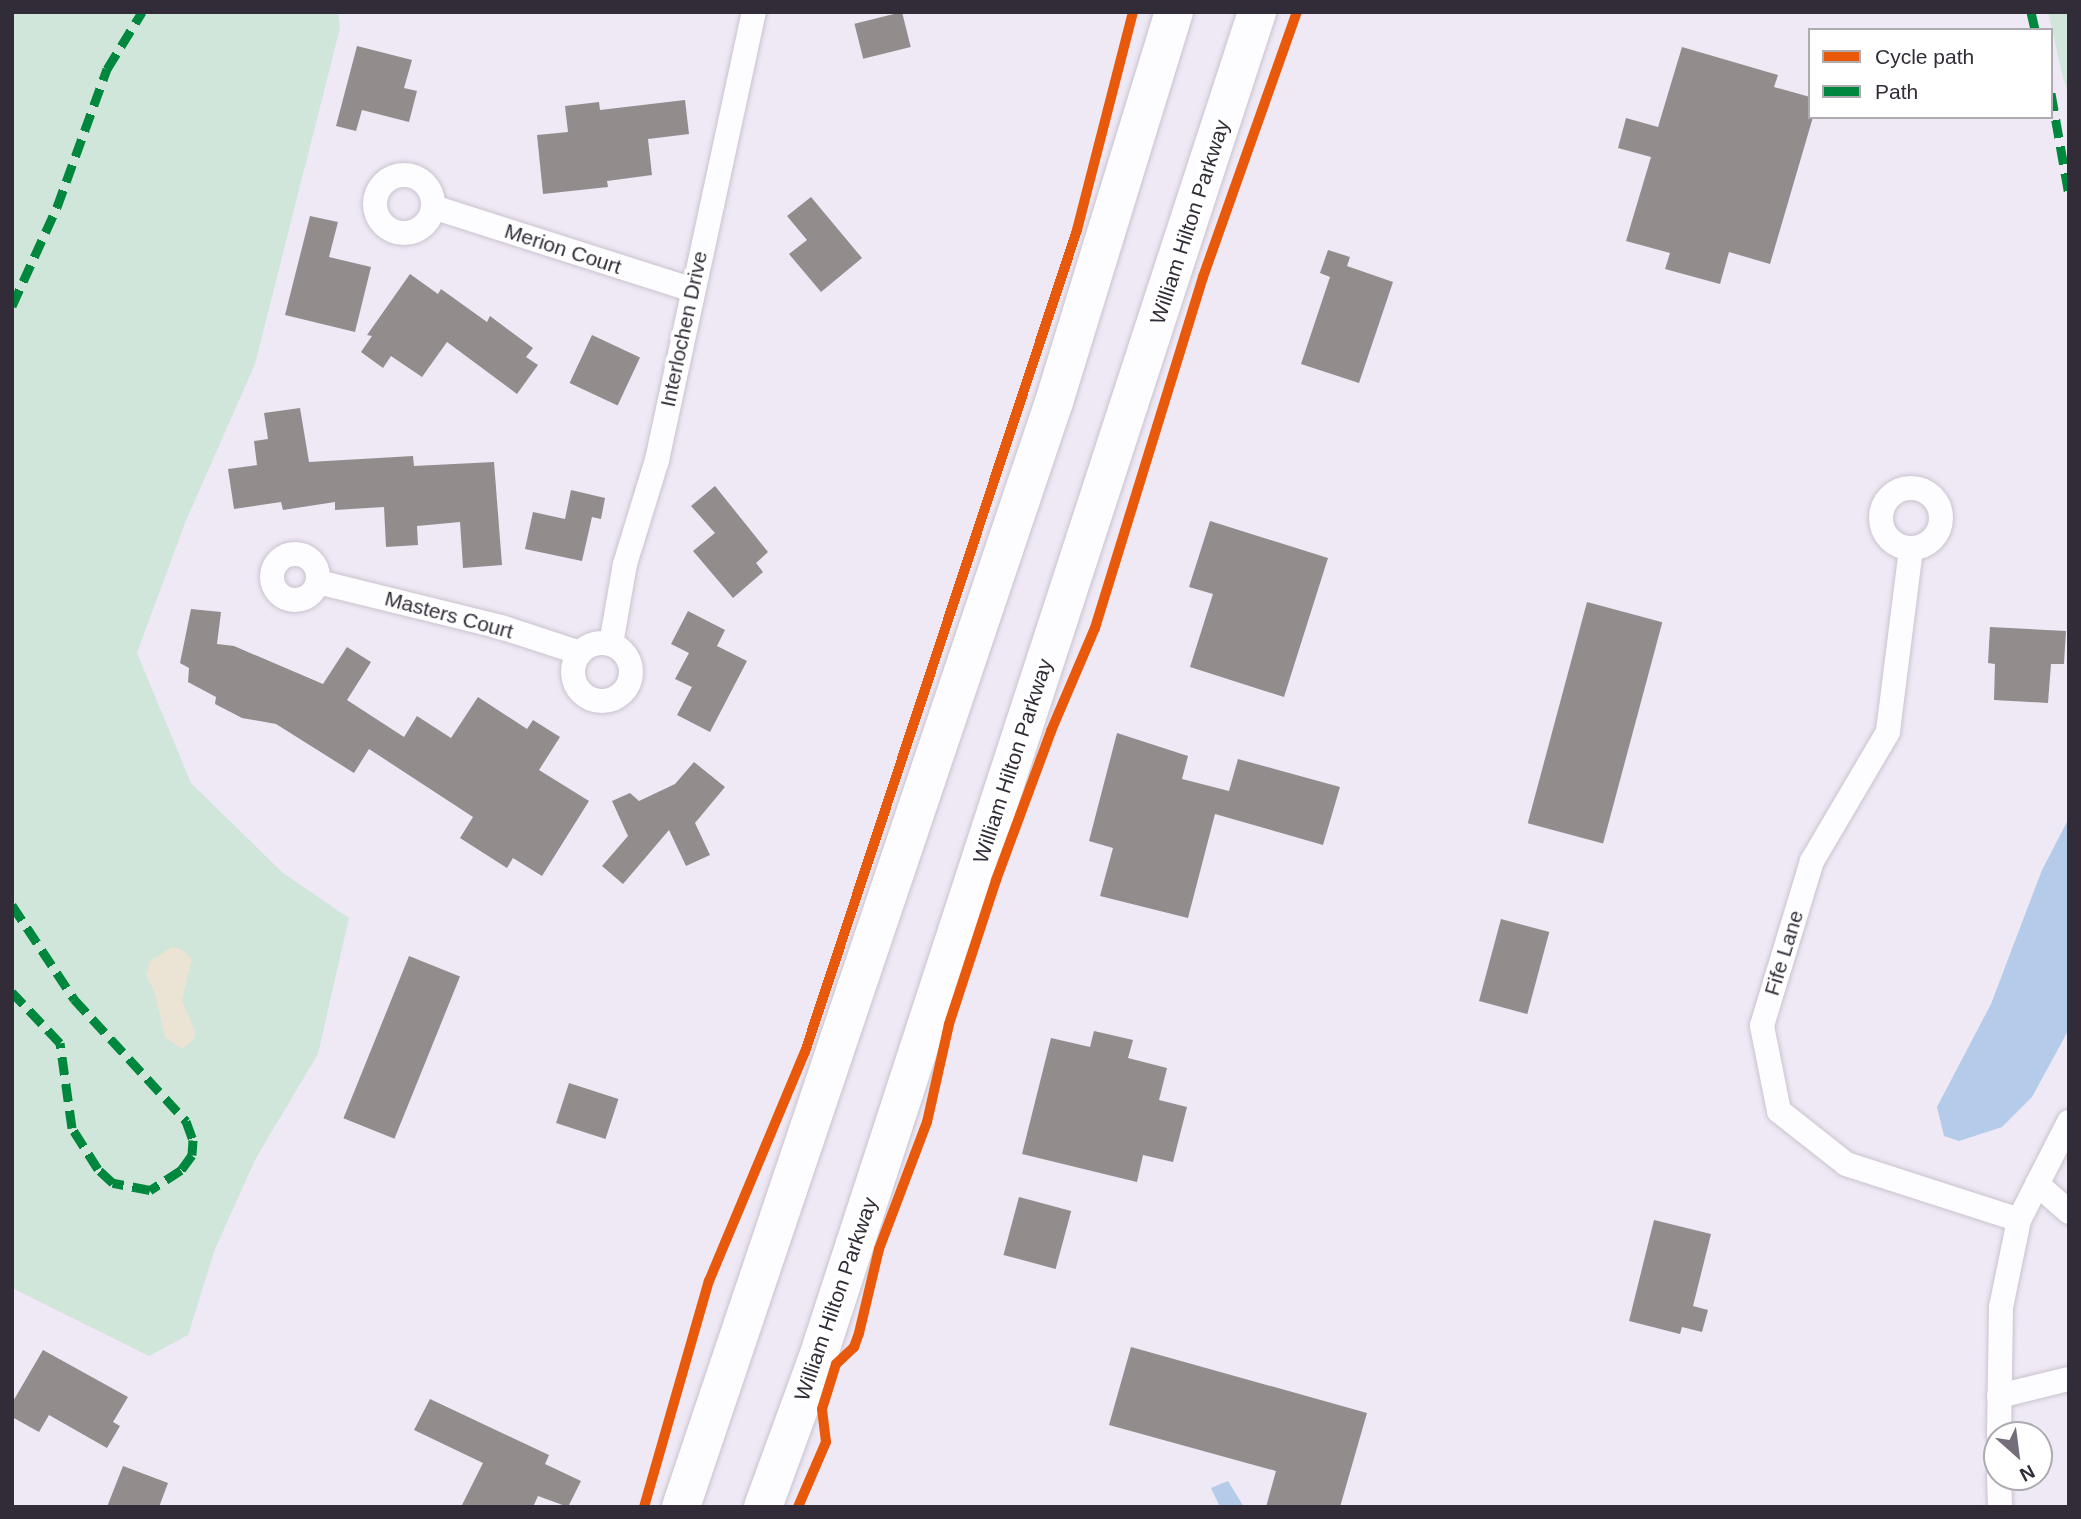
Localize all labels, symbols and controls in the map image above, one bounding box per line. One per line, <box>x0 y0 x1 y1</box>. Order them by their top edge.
legend <box>1808 28 2053 119</box>
text: Cycle path <box>1875 45 1974 68</box>
text: Path <box>1875 80 1918 103</box>
street label: William Hilton Parkway <box>1145 117 1235 327</box>
street label: Merion Court <box>501 218 625 280</box>
street label: Interlochen Drive <box>655 249 713 409</box>
street label: Masters Court <box>382 586 516 644</box>
street label: William Hilton Parkway <box>968 656 1058 866</box>
street label: Fife Lane <box>1759 907 1809 999</box>
street label: William Hilton Parkway <box>789 1194 883 1404</box>
north arrow <box>1983 1421 2053 1491</box>
text: N <box>2016 1461 2038 1486</box>

